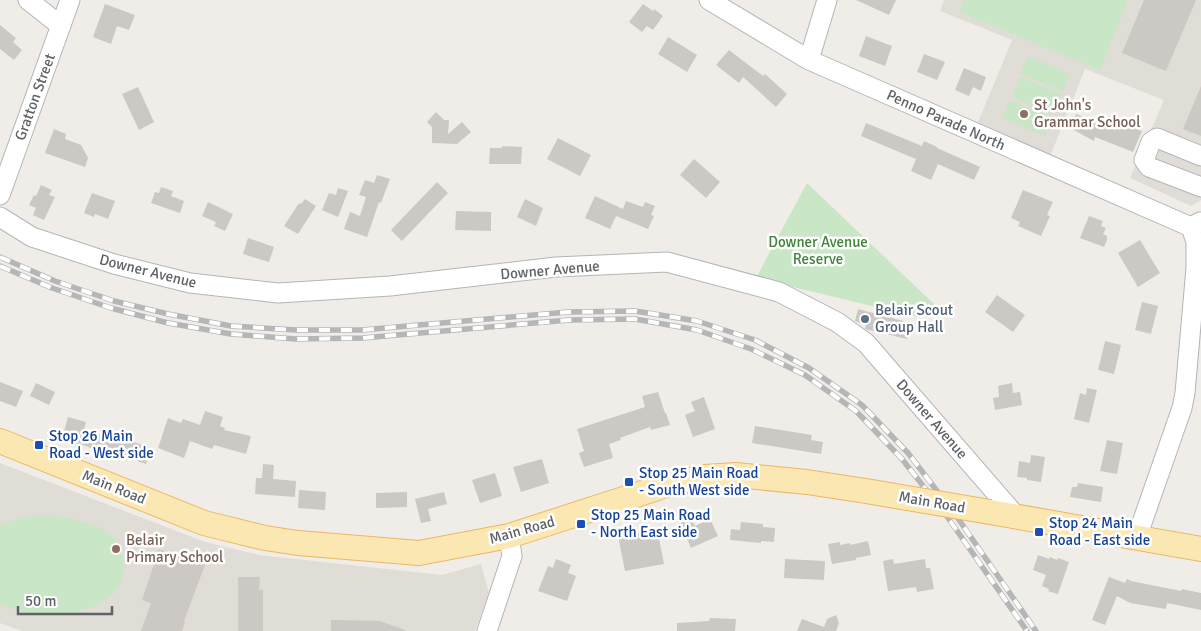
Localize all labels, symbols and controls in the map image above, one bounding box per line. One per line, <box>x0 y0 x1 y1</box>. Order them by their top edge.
street label: Gratton Street <box>11 51 59 143</box>
street label: Penno Parade North <box>884 86 1008 154</box>
place label: St John's Grammar School <box>1034 96 1141 131</box>
marker: St John's Grammar School <box>1018 108 1030 120</box>
park label: Downer Avenue Reserve <box>768 233 868 268</box>
street label: Downer Avenue <box>97 250 199 292</box>
street label: Downer Avenue <box>500 257 600 283</box>
place label: Belair Scout Group Hall <box>875 301 953 336</box>
marker: Belair Scout Group Hall <box>859 313 871 325</box>
street label: Downer Avenue <box>893 375 971 463</box>
place label: Stop 26 Main Road - West side <box>49 427 154 462</box>
marker: Stop 26 Main Road - West side <box>33 439 45 451</box>
place label: Stop 25 Main Road - South West side <box>639 464 758 499</box>
street label: Main Road <box>79 466 149 508</box>
marker: Stop 25 Main Road - South West side <box>623 476 635 488</box>
street label: Main Road <box>897 487 967 517</box>
place label: Stop 25 Main Road - North East side <box>591 506 710 541</box>
street label: Main Road <box>487 512 557 548</box>
place label: Stop 24 Main Road - East side <box>1049 514 1150 549</box>
marker: Stop 25 Main Road - North East side <box>575 518 587 530</box>
marker: Stop 24 Main Road - East side <box>1033 526 1045 538</box>
place label: Belair Primary School <box>126 531 223 566</box>
marker: Belair Primary School <box>110 543 122 555</box>
scale bar <box>18 584 111 616</box>
text: 50 m <box>25 592 56 610</box>

